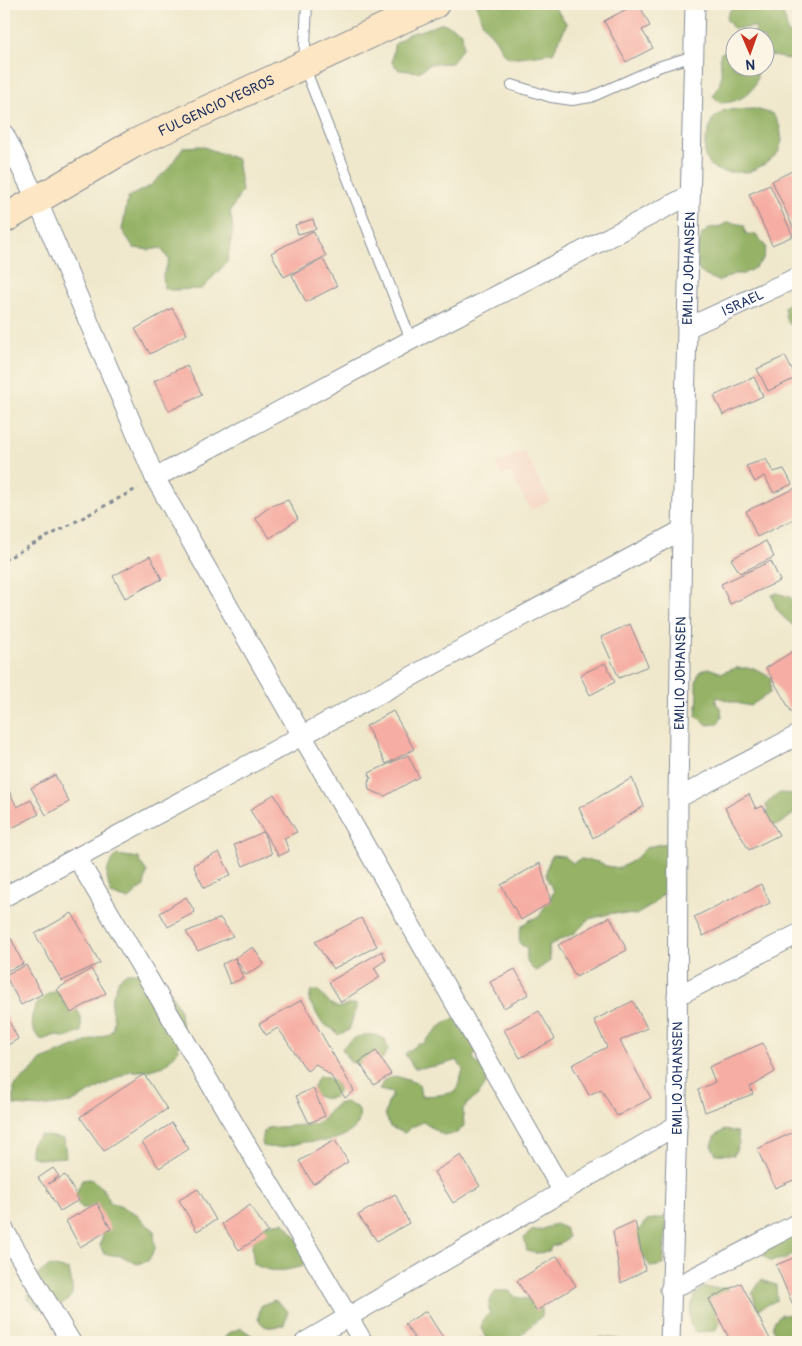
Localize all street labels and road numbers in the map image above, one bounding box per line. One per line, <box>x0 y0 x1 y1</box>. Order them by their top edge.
street label: FULGENCIO YEGROS <box>156 72 277 140</box>
street label: EMILIO JOHANSEN <box>679 211 699 325</box>
street label: ISRAEL <box>719 286 766 320</box>
street label: EMILIO JOHANSEN <box>671 616 690 730</box>
street label: EMILIO JOHANSEN <box>669 1021 686 1135</box>

